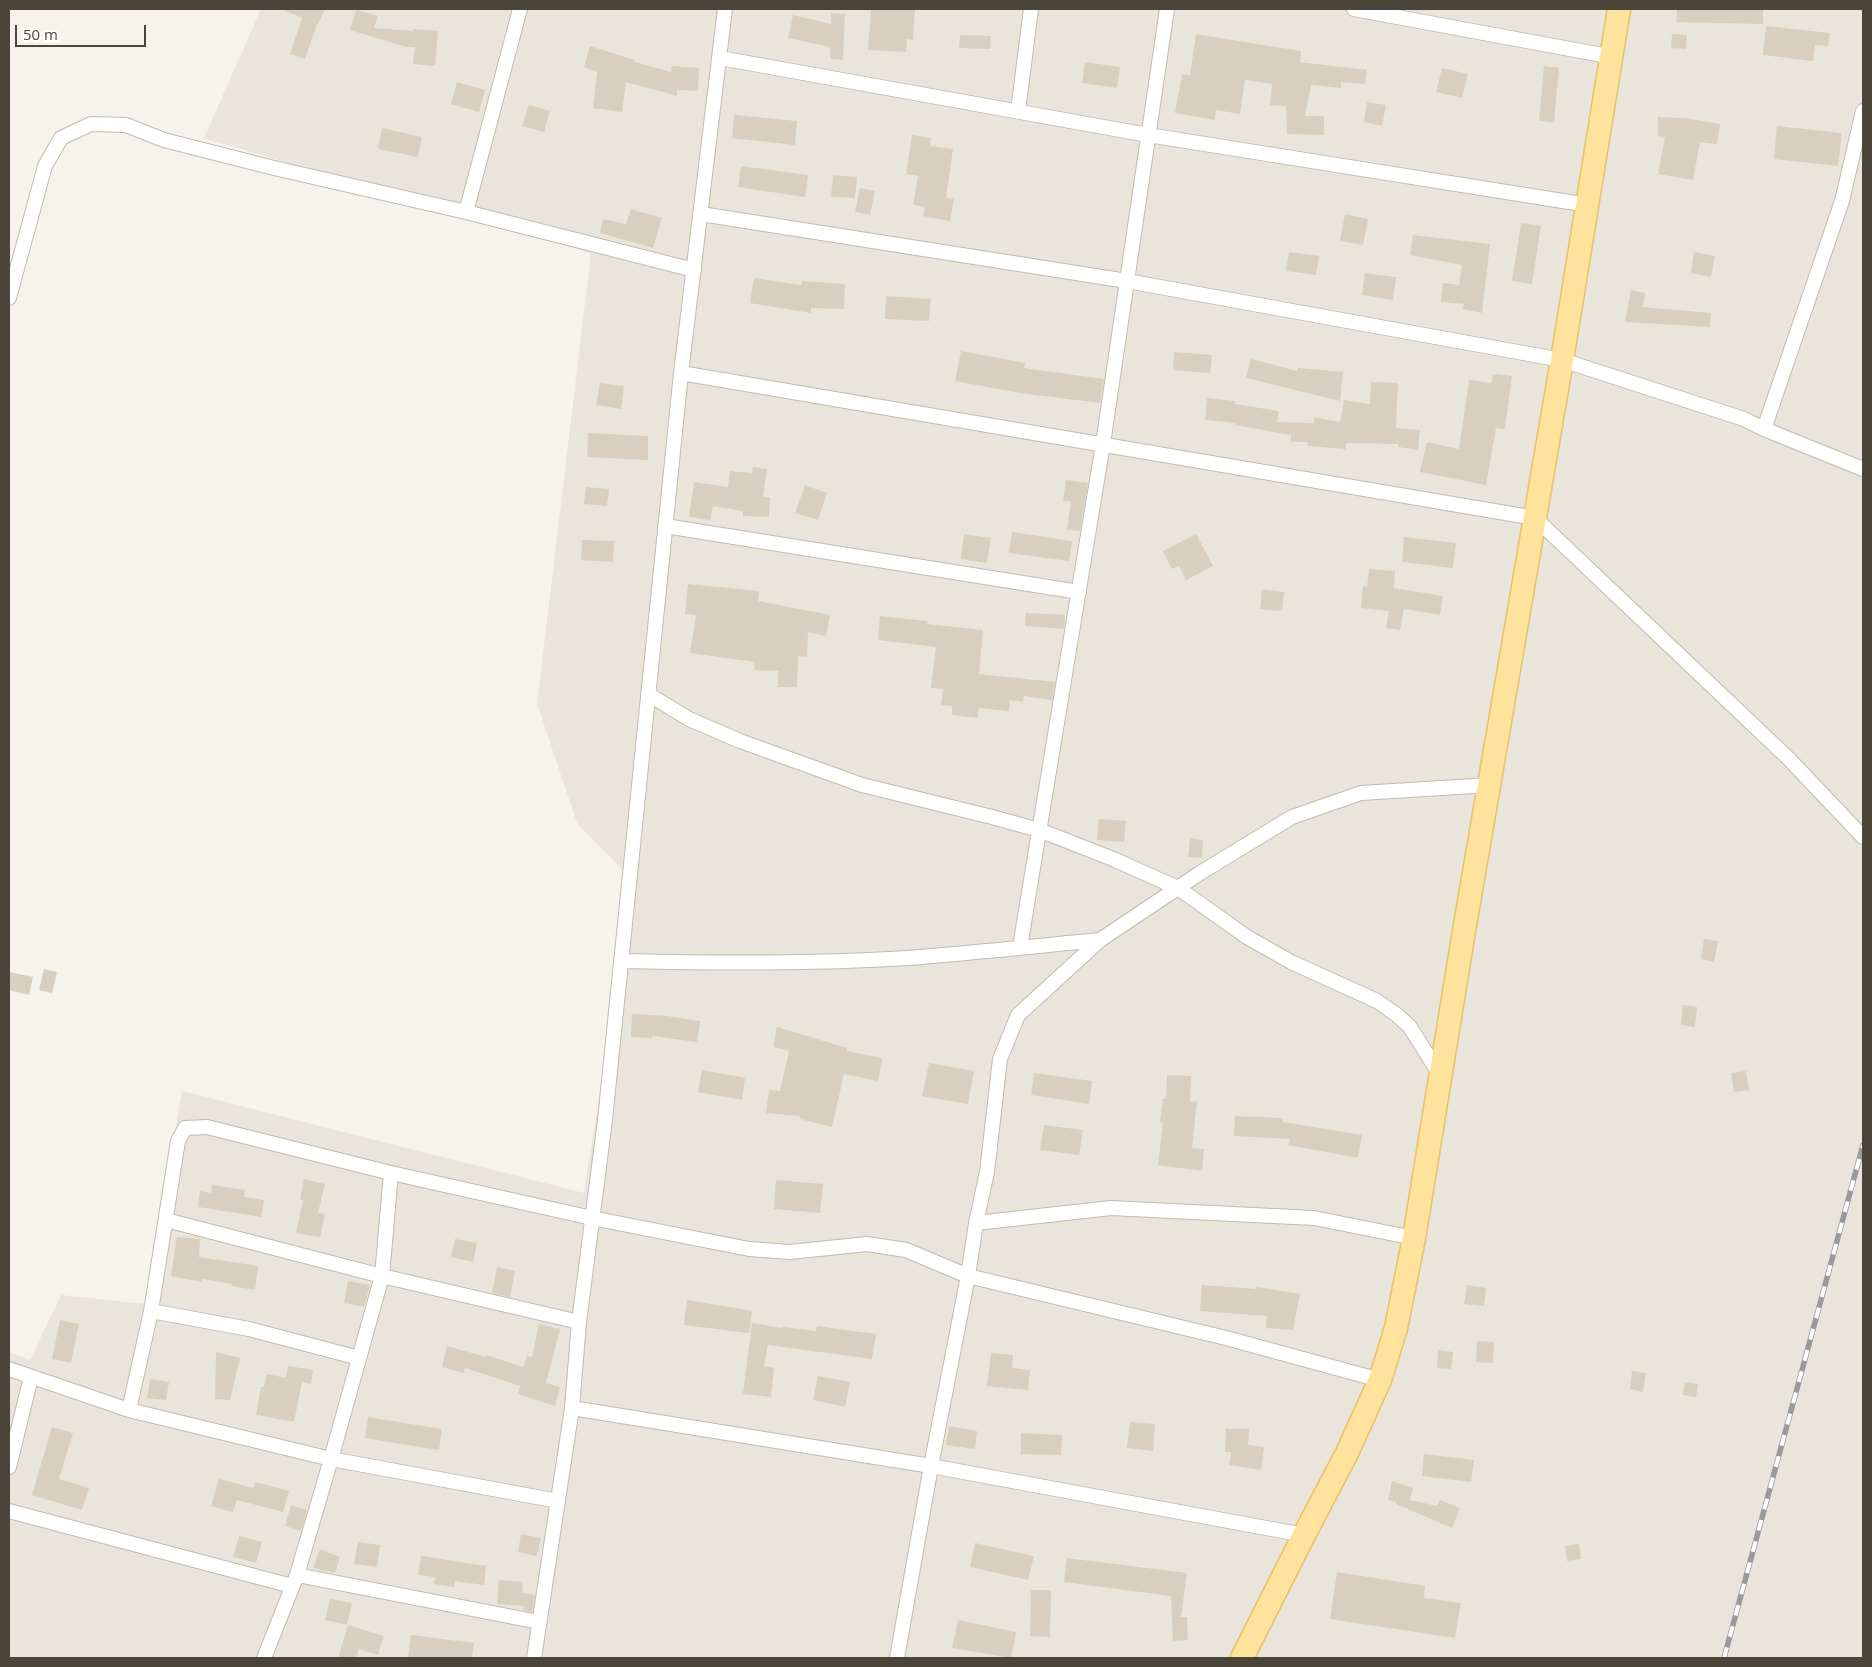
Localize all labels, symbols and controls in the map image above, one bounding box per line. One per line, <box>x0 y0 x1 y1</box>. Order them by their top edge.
scale bar <box>18 15 149 47</box>
text: 50 m <box>23 24 58 44</box>

